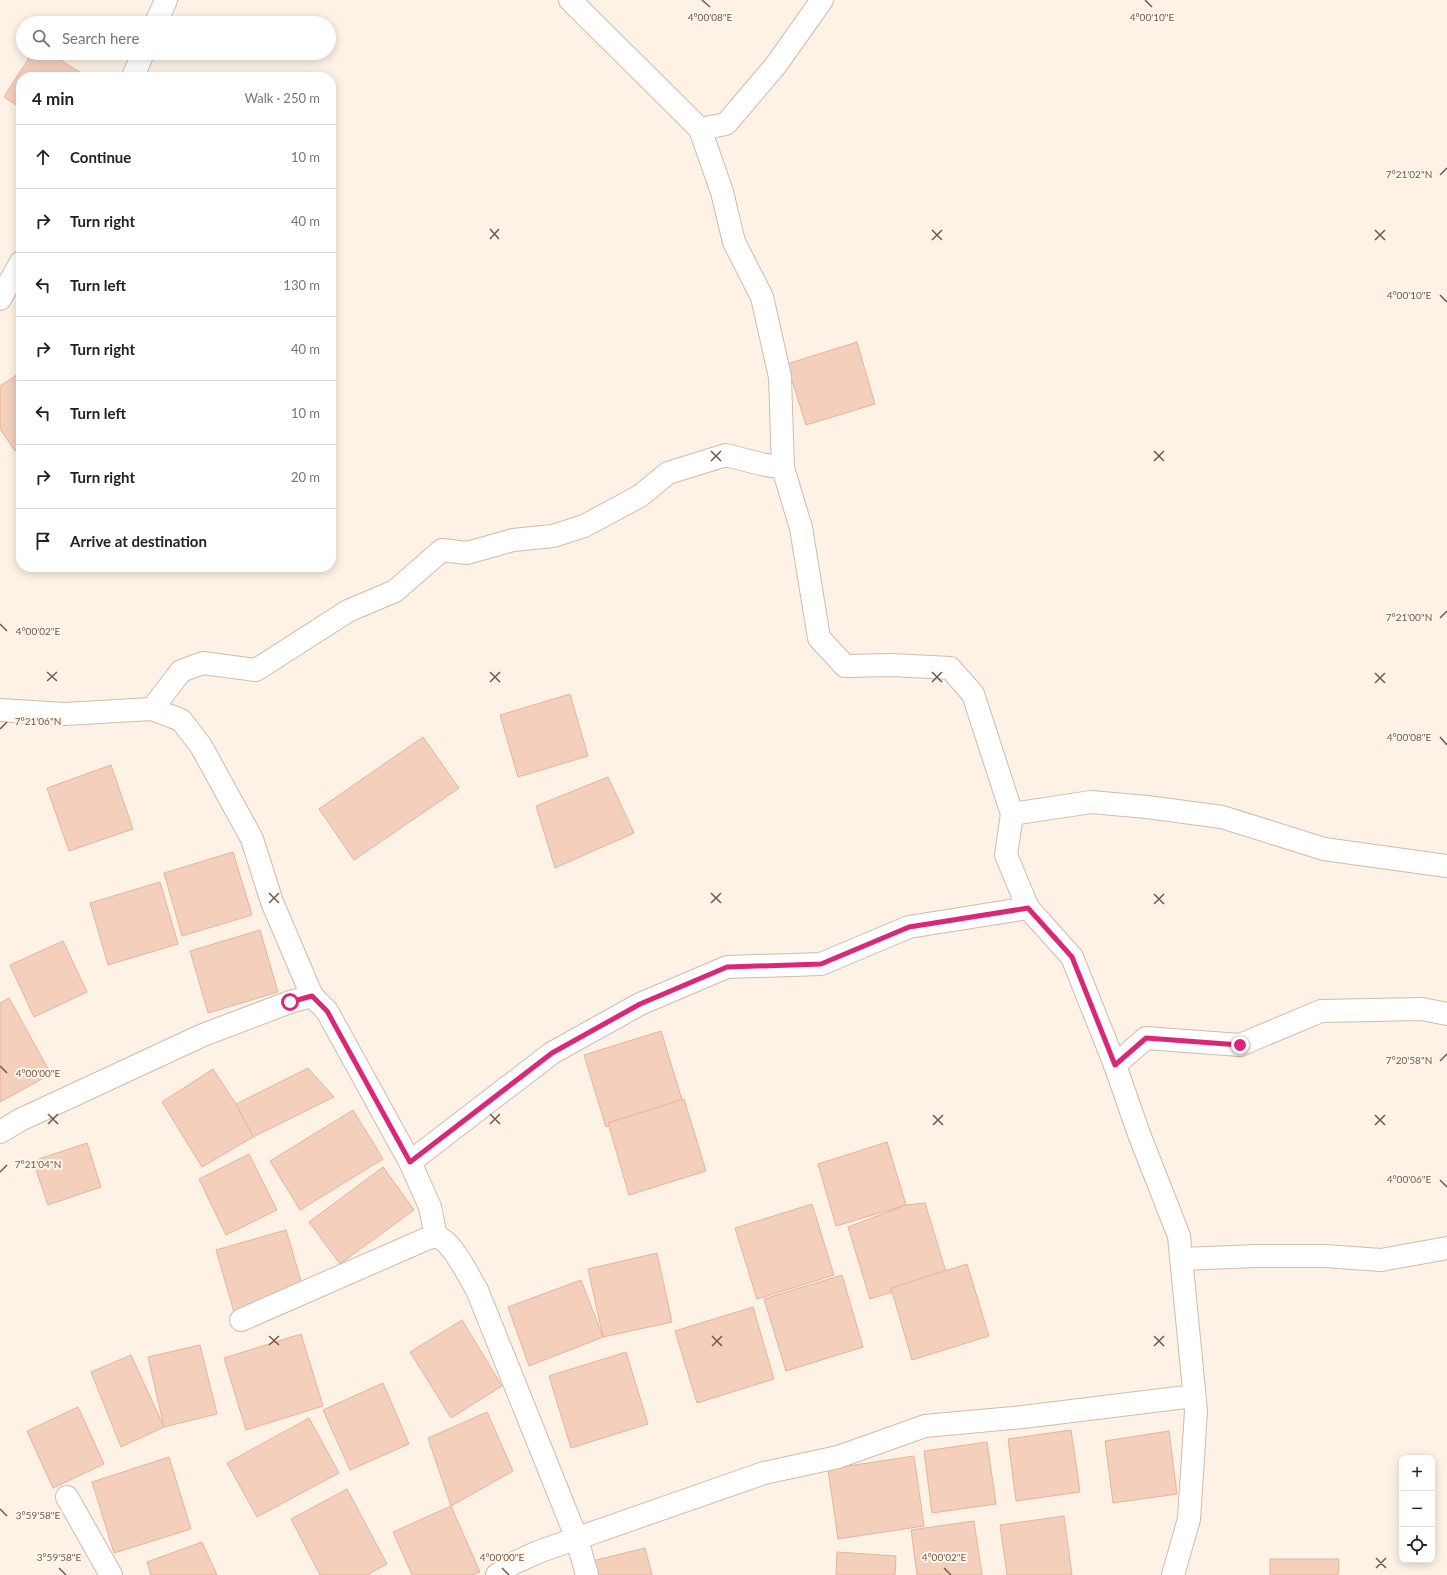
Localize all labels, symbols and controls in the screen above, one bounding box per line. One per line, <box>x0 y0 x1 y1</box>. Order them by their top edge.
text: 4°00'08"E <box>688 11 733 23</box>
text: 4°00'10"E <box>1130 11 1175 23</box>
search box <box>16 16 336 60</box>
icon: search <box>30 27 52 49</box>
text: Search here <box>62 29 139 47</box>
text: 4 min <box>32 88 74 109</box>
text: Walk · 250 m <box>244 90 320 106</box>
icon: ahead <box>32 146 54 168</box>
text: Continue <box>70 148 131 166</box>
text: 10 m <box>291 149 320 165</box>
text: 7°21'02"N <box>1386 168 1432 180</box>
icon: right <box>32 210 54 232</box>
text: Turn right <box>70 212 135 230</box>
text: 40 m <box>291 213 320 229</box>
icon: left <box>32 274 54 296</box>
text: Turn left <box>70 276 126 294</box>
text: 130 m <box>283 277 320 293</box>
text: 4°00'10"E <box>1387 289 1432 301</box>
icon: right <box>32 338 54 360</box>
text: Turn right <box>70 340 135 358</box>
text: 40 m <box>291 341 320 357</box>
icon: left <box>32 402 54 424</box>
text: Turn left <box>70 404 126 422</box>
text: 10 m <box>291 405 320 421</box>
icon: right <box>32 466 54 488</box>
text: Turn right <box>70 468 135 486</box>
text: 20 m <box>291 469 320 485</box>
icon: arrive <box>32 530 54 552</box>
text: Arrive at destination <box>70 532 207 550</box>
text: 7°21'00"N <box>1386 611 1432 623</box>
text: 4°00'02"E <box>16 625 61 637</box>
text: 7°21'06"N <box>15 715 61 727</box>
text: 4°00'08"E <box>1387 731 1432 743</box>
route start <box>281 993 299 1011</box>
route end <box>1231 1036 1249 1054</box>
text: 7°20'58"N <box>1386 1054 1432 1066</box>
text: 4°00'00"E <box>16 1067 61 1079</box>
text: 7°21'04"N <box>15 1158 61 1170</box>
text: 4°00'06"E <box>1387 1173 1432 1185</box>
map controls <box>1399 1455 1435 1563</box>
button: + <box>1399 1455 1435 1491</box>
button: − <box>1399 1491 1435 1527</box>
text: 3°59'58"E <box>16 1509 61 1521</box>
button: locate <box>1399 1527 1435 1563</box>
text: 3°59'58"E <box>37 1551 82 1563</box>
text: 4°00'00"E <box>480 1551 525 1563</box>
text: 4°00'02"E <box>922 1551 967 1563</box>

